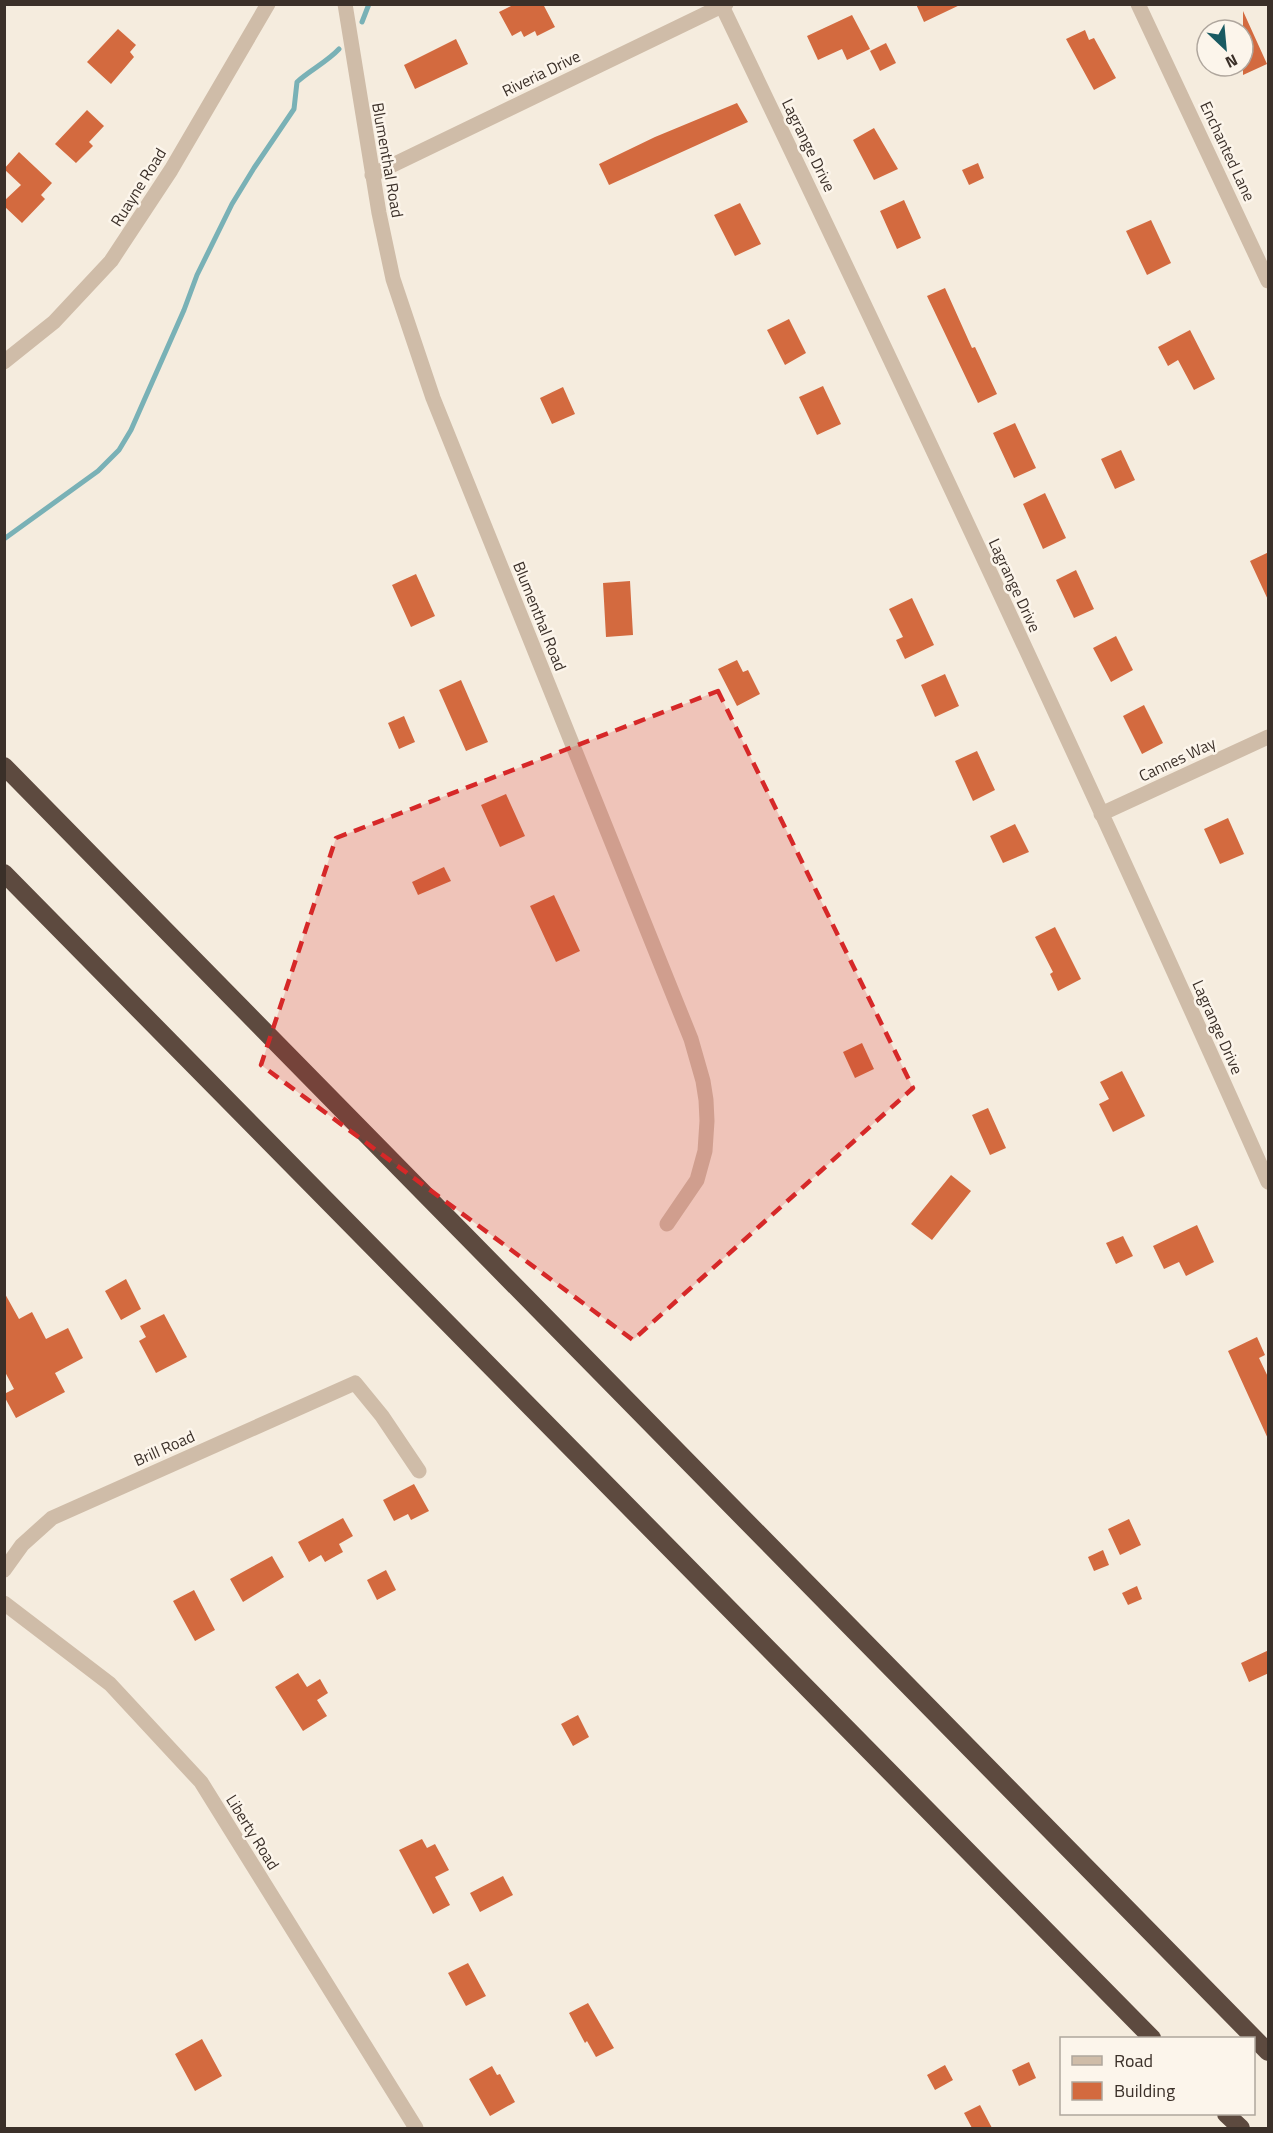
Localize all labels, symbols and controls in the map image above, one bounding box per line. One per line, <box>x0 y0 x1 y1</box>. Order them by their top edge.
north arrow <box>1195 18 1255 78</box>
street label: Riveria Drive <box>498 44 584 102</box>
text: N <box>1221 48 1242 75</box>
street label: Lagrange Drive <box>776 94 842 196</box>
street label: Enchanted Lane <box>1194 97 1262 205</box>
street label: Blumenthal Road <box>366 101 410 219</box>
street label: Ruayne Road <box>104 143 172 231</box>
street label: Lagrange Drive <box>983 534 1047 636</box>
street label: Blumenthal Road <box>507 558 573 674</box>
street label: Cannes Way <box>1135 731 1220 787</box>
street label: Lagrange Drive <box>1187 976 1249 1078</box>
street label: Brill Road <box>130 1424 198 1472</box>
street label: Liberty Road <box>220 1790 286 1874</box>
legend <box>1060 2037 1255 2115</box>
text: Road <box>1114 2047 1153 2074</box>
text: Building <box>1114 2077 1175 2104</box>

